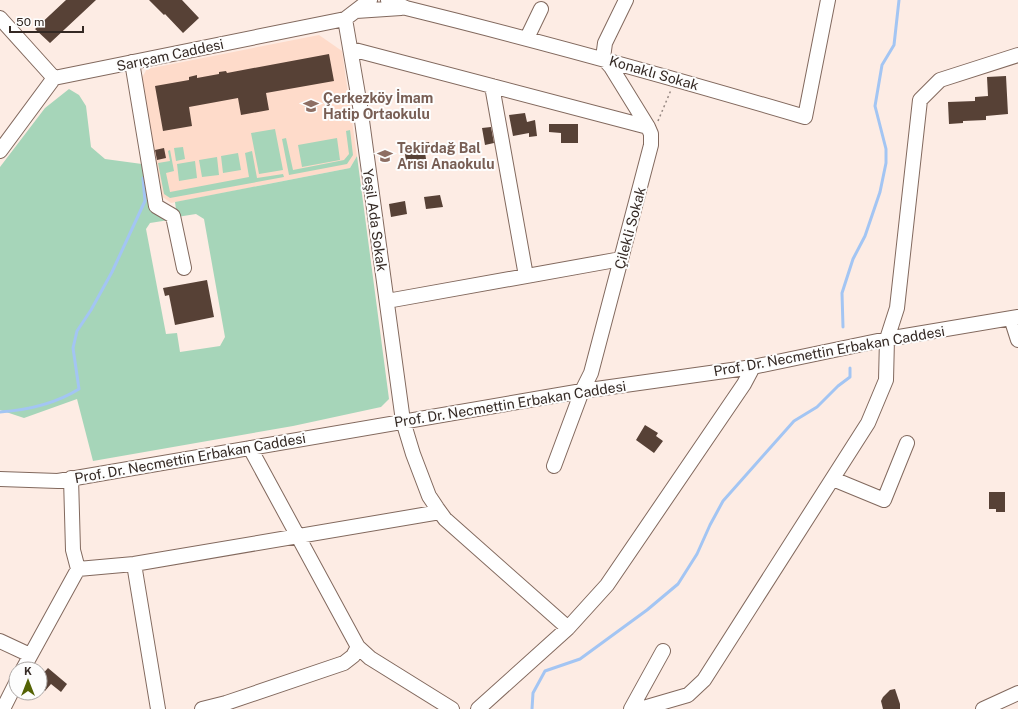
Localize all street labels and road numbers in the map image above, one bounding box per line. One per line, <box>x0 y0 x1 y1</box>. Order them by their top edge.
street label: Sarıçam Caddesi <box>115 36 225 74</box>
street label: Konaklı Sokak <box>607 53 701 93</box>
street label: Yeşil Ada Sokak <box>360 168 390 273</box>
street label: Çilekli Sokak <box>611 185 649 271</box>
street label: Prof. Dr. Necmettin Erbakan Caddesi <box>712 323 946 379</box>
street label: Prof. Dr. Necmettin Erbakan Caddesi <box>393 378 627 430</box>
street label: Prof. Dr. Necmettin Erbakan Caddesi <box>73 430 307 486</box>

